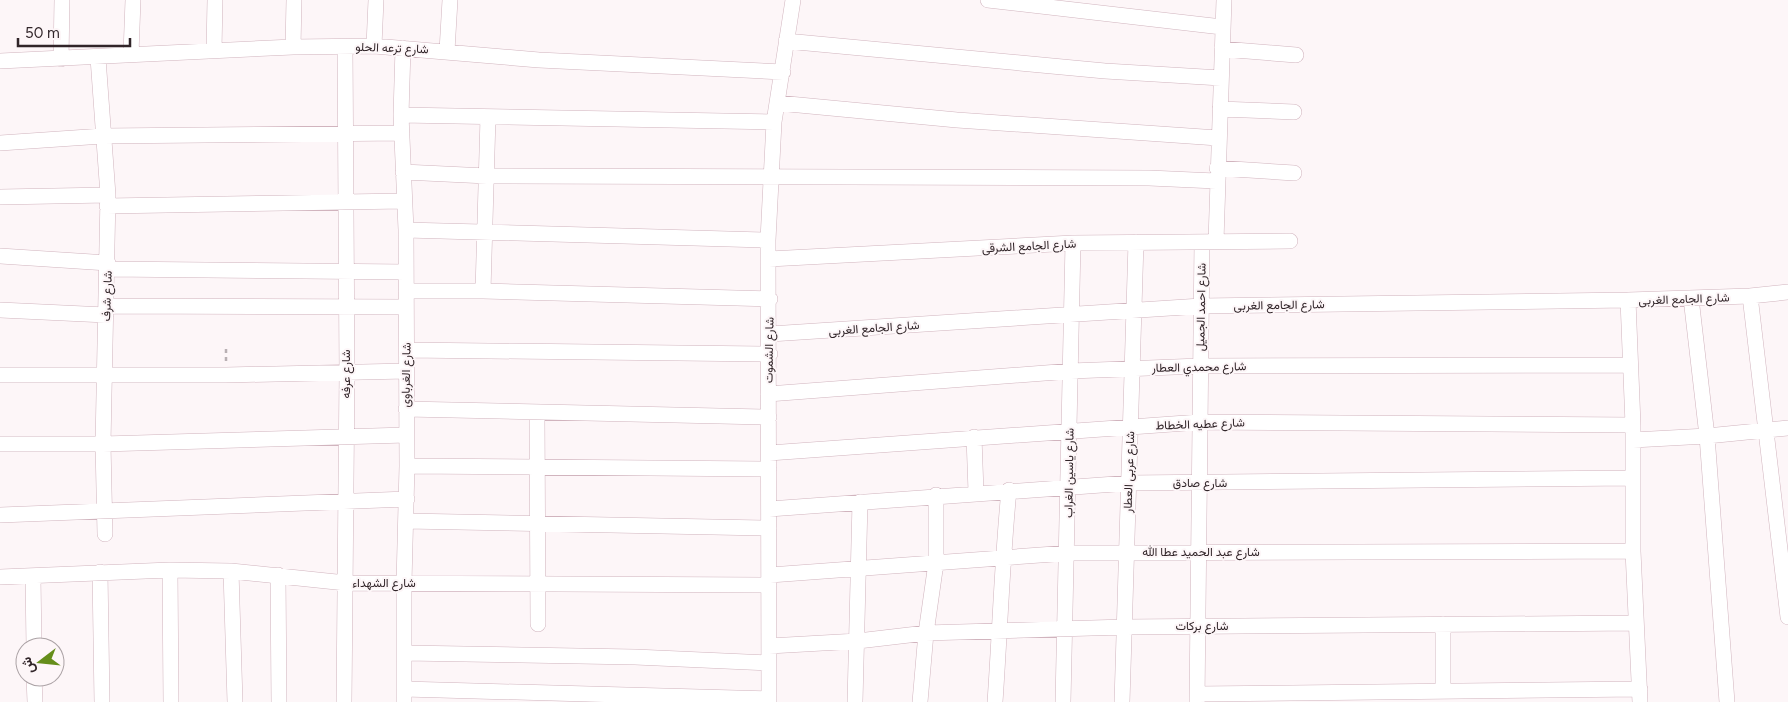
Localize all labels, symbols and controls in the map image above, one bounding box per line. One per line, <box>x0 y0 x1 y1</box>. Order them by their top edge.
scale bar <box>18 15 130 47</box>
text: 50 m <box>25 24 60 42</box>
street label: شارع ترعه الحلو <box>355 40 429 58</box>
street label: شارع الجامع الشرقى <box>981 237 1077 257</box>
street label: شارع احمد الجميل <box>1193 263 1211 351</box>
street label: شارع شرف <box>99 270 117 322</box>
street label: شارع الجامع الغربى <box>1638 290 1730 310</box>
street label: شارع الجامع الغربى <box>1233 297 1325 315</box>
street label: شارع الشموت <box>761 317 779 383</box>
street label: شارع الجامع الغربى <box>828 318 920 340</box>
street label: شارع الغرباوى <box>398 342 416 408</box>
street label: شارع عرفه <box>339 350 355 398</box>
street label: شارع محمدي العطار <box>1150 359 1247 378</box>
street label: شارع عطيه الخطاط <box>1155 415 1245 435</box>
street label: شارع ياسين الغراب <box>1061 428 1079 518</box>
street label: شارع عربى العطار <box>1121 431 1139 514</box>
street label: شارع صادق <box>1173 476 1227 492</box>
street label: شارع عبد الحميد عطا الله <box>1142 545 1260 561</box>
street label: شارع الشهداء <box>352 576 416 592</box>
street label: شارع بركات <box>1175 619 1229 635</box>
north arrow <box>15 637 65 687</box>
text: ش <box>17 655 38 676</box>

